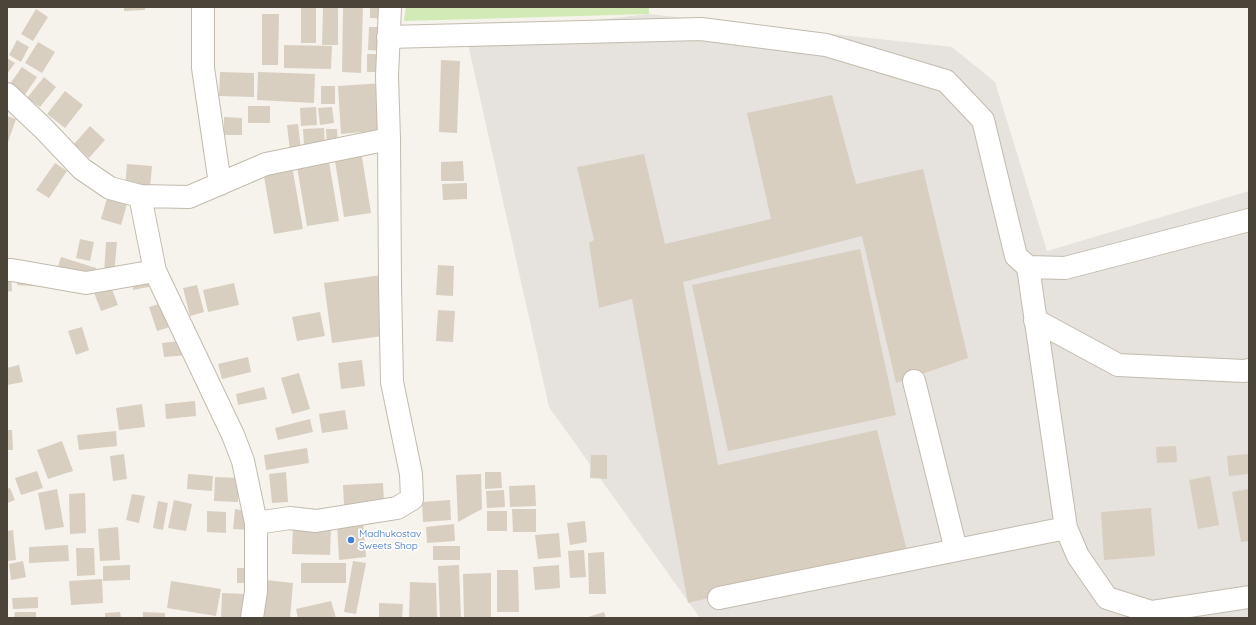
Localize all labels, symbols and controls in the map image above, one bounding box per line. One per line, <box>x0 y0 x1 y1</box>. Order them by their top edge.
place label: Madhukostav Sweets Shop <box>359 528 421 552</box>
marker: Madhukostav Sweets Shop <box>346 535 356 545</box>

